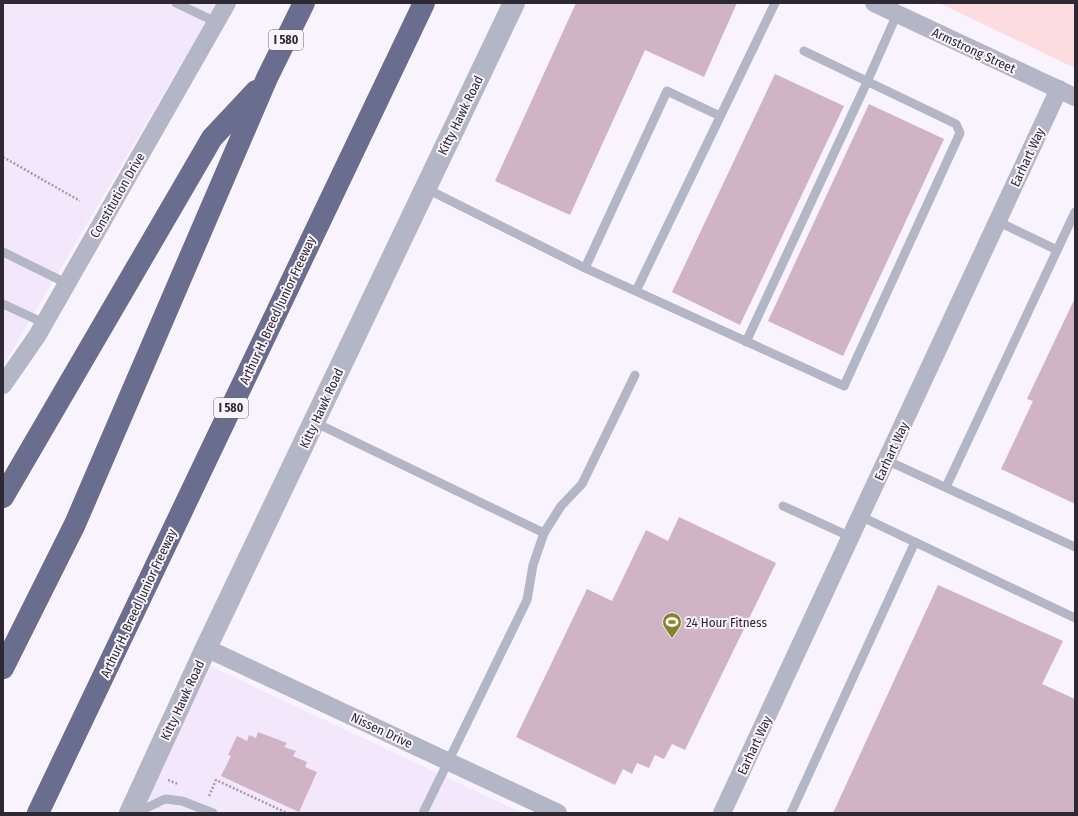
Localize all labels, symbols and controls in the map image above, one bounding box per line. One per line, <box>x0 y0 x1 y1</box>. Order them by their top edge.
street label: Armstrong Street <box>930 25 1018 77</box>
road number: I 580 <box>269 30 303 50</box>
street label: Kitty Hawk Road <box>435 73 486 157</box>
street label: Earhart Way <box>1007 125 1048 189</box>
street label: Constitution Drive <box>87 150 148 241</box>
street label: Arthur H. Breed Junior Freeway <box>236 233 319 387</box>
street label: Kitty Hawk Road <box>296 366 346 450</box>
road number: I 580 <box>214 398 248 418</box>
street label: Earhart Way <box>871 419 912 483</box>
street label: Arthur H. Breed Junior Freeway <box>97 526 180 680</box>
sports icon: 24 Hour Fitness <box>661 611 683 639</box>
place label: 24 Hour Fitness <box>686 615 767 630</box>
street label: Kitty Hawk Road <box>157 658 207 742</box>
street label: Nissen Drive <box>349 710 415 751</box>
street label: Earhart Way <box>734 713 775 777</box>

